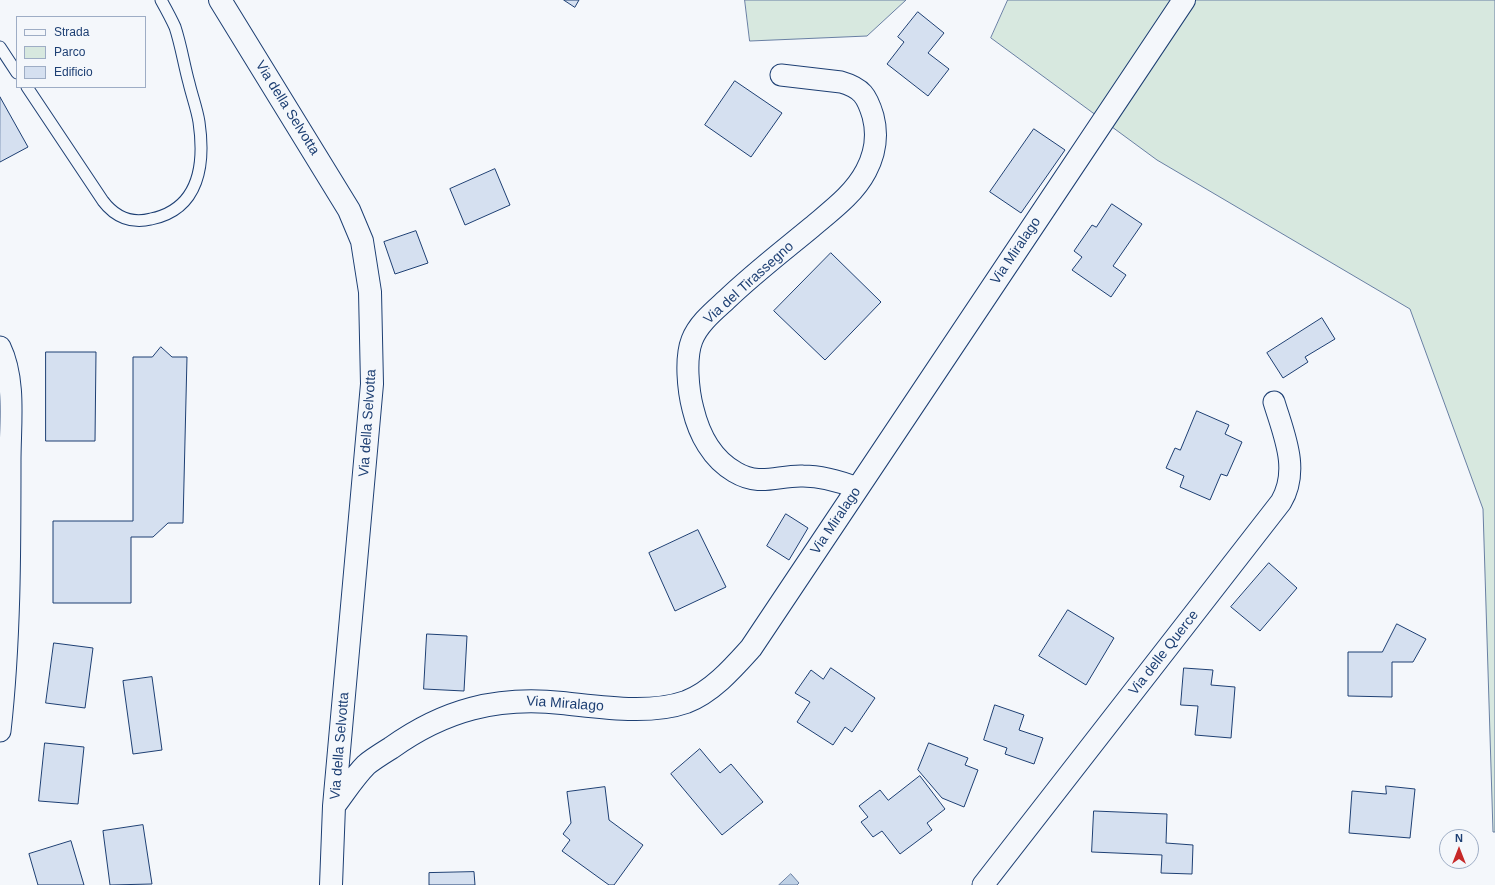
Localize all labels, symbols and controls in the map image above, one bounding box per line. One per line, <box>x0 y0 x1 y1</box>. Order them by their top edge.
legend <box>16 16 146 88</box>
text: Strada <box>54 25 89 39</box>
text: Parco <box>54 45 85 59</box>
street label: Via della Selvotta <box>251 58 323 158</box>
text: Edificio <box>54 65 93 79</box>
street label: Via Miralago <box>987 214 1045 288</box>
street label: Via del Tirassegno <box>701 238 797 328</box>
street label: Via della Selvotta <box>356 369 380 477</box>
street label: Via Miralago <box>807 484 865 558</box>
street label: Via delle Querce <box>1126 607 1202 699</box>
street label: Via della Selvotta <box>327 692 353 800</box>
street label: Via Miralago <box>526 693 604 715</box>
north arrow <box>1439 829 1479 869</box>
text: N <box>1455 832 1463 844</box>

